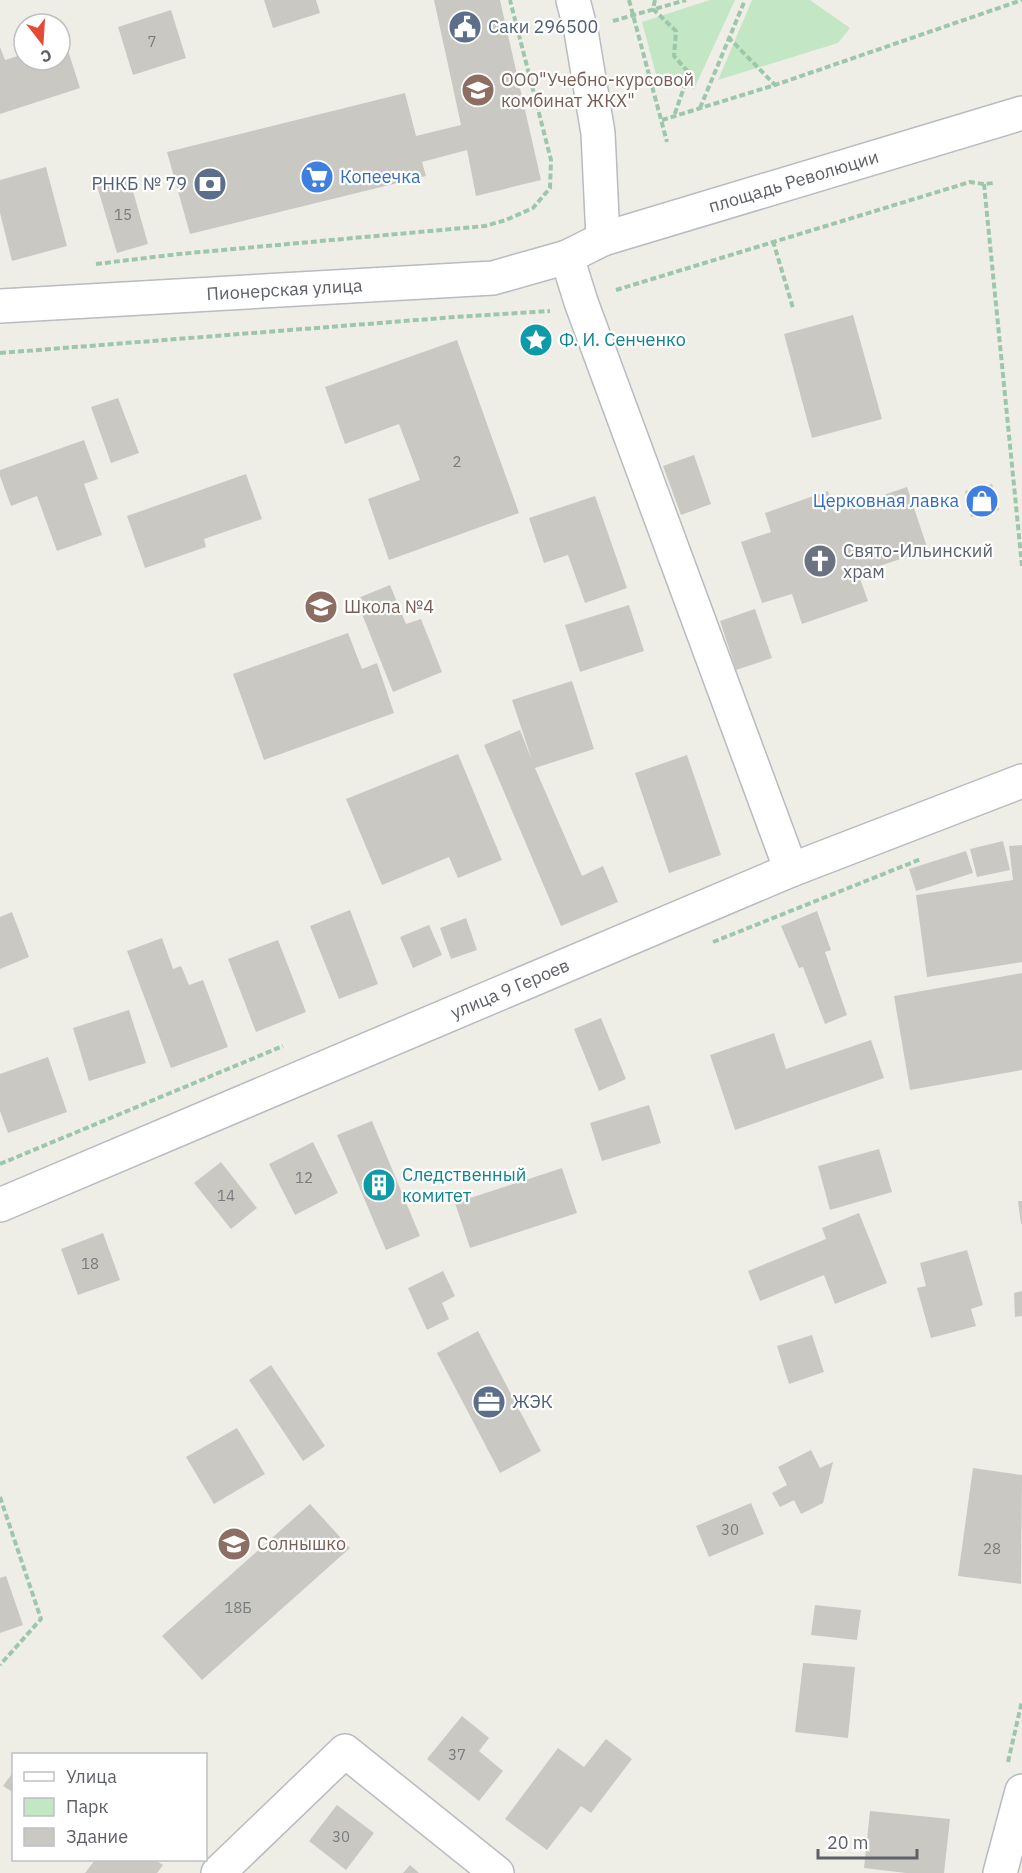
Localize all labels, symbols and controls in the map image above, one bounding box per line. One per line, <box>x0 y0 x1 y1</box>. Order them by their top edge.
public building icon: Саки 296500 <box>447 9 483 45</box>
north arrow <box>12 12 72 72</box>
place label: Саки 296500 <box>488 15 598 38</box>
house number: 7 <box>147 32 157 51</box>
text: С <box>38 45 54 67</box>
place label: ООО"Учебно-курсовой комбинат ЖКХ" <box>501 68 694 112</box>
school or university icon: ООО"Учебно-курсовой комбинат ЖКХ" <box>460 72 496 108</box>
street label: площадь Революции <box>706 145 881 218</box>
supermarket icon: Копеечка <box>299 159 335 195</box>
place label: Копеечка <box>340 165 421 188</box>
bank icon: РНКБ № 79 <box>192 166 228 202</box>
place label: РНКБ № 79 <box>91 172 187 195</box>
house number: 15 <box>114 205 132 224</box>
street label: Пионерская улица <box>206 273 364 305</box>
place icon: Ф. И. Сенченко <box>518 322 554 358</box>
place label: Ф. И. Сенченко <box>559 328 686 351</box>
house number: 2 <box>452 452 462 471</box>
shop icon: Церковная лавка <box>964 483 1000 519</box>
place label: Церковная лавка <box>813 489 959 512</box>
place label: Свято-Ильинский храм <box>843 539 993 583</box>
church icon: Свято-Ильинский храм <box>802 543 838 579</box>
school or university icon: Школа №4 <box>303 589 339 625</box>
place label: Школа №4 <box>344 595 434 618</box>
street label: улица 9 Героев <box>447 953 573 1024</box>
place label: Следственный комитет <box>402 1163 526 1207</box>
building icon: Следственный комитет <box>361 1167 397 1203</box>
house number: 12 <box>295 1168 313 1187</box>
house number: 14 <box>217 1186 235 1205</box>
house number: 18 <box>81 1254 99 1273</box>
office icon: ЖЭК <box>471 1384 507 1420</box>
place label: ЖЭК <box>512 1390 553 1413</box>
house number: 30 <box>721 1520 739 1539</box>
school or university icon: Солнышко <box>216 1526 252 1562</box>
place label: Солнышко <box>257 1532 346 1555</box>
house number: 28 <box>983 1539 1001 1558</box>
house number: 18Б <box>224 1598 252 1617</box>
house number: 37 <box>448 1745 466 1764</box>
legend <box>12 1753 207 1861</box>
text: Улица <box>66 1765 117 1788</box>
text: Парк <box>66 1795 109 1818</box>
scale bar <box>818 1822 917 1860</box>
text: Здание <box>66 1825 128 1848</box>
house number: 30 <box>332 1827 350 1846</box>
text: 20 m <box>827 1831 869 1854</box>

